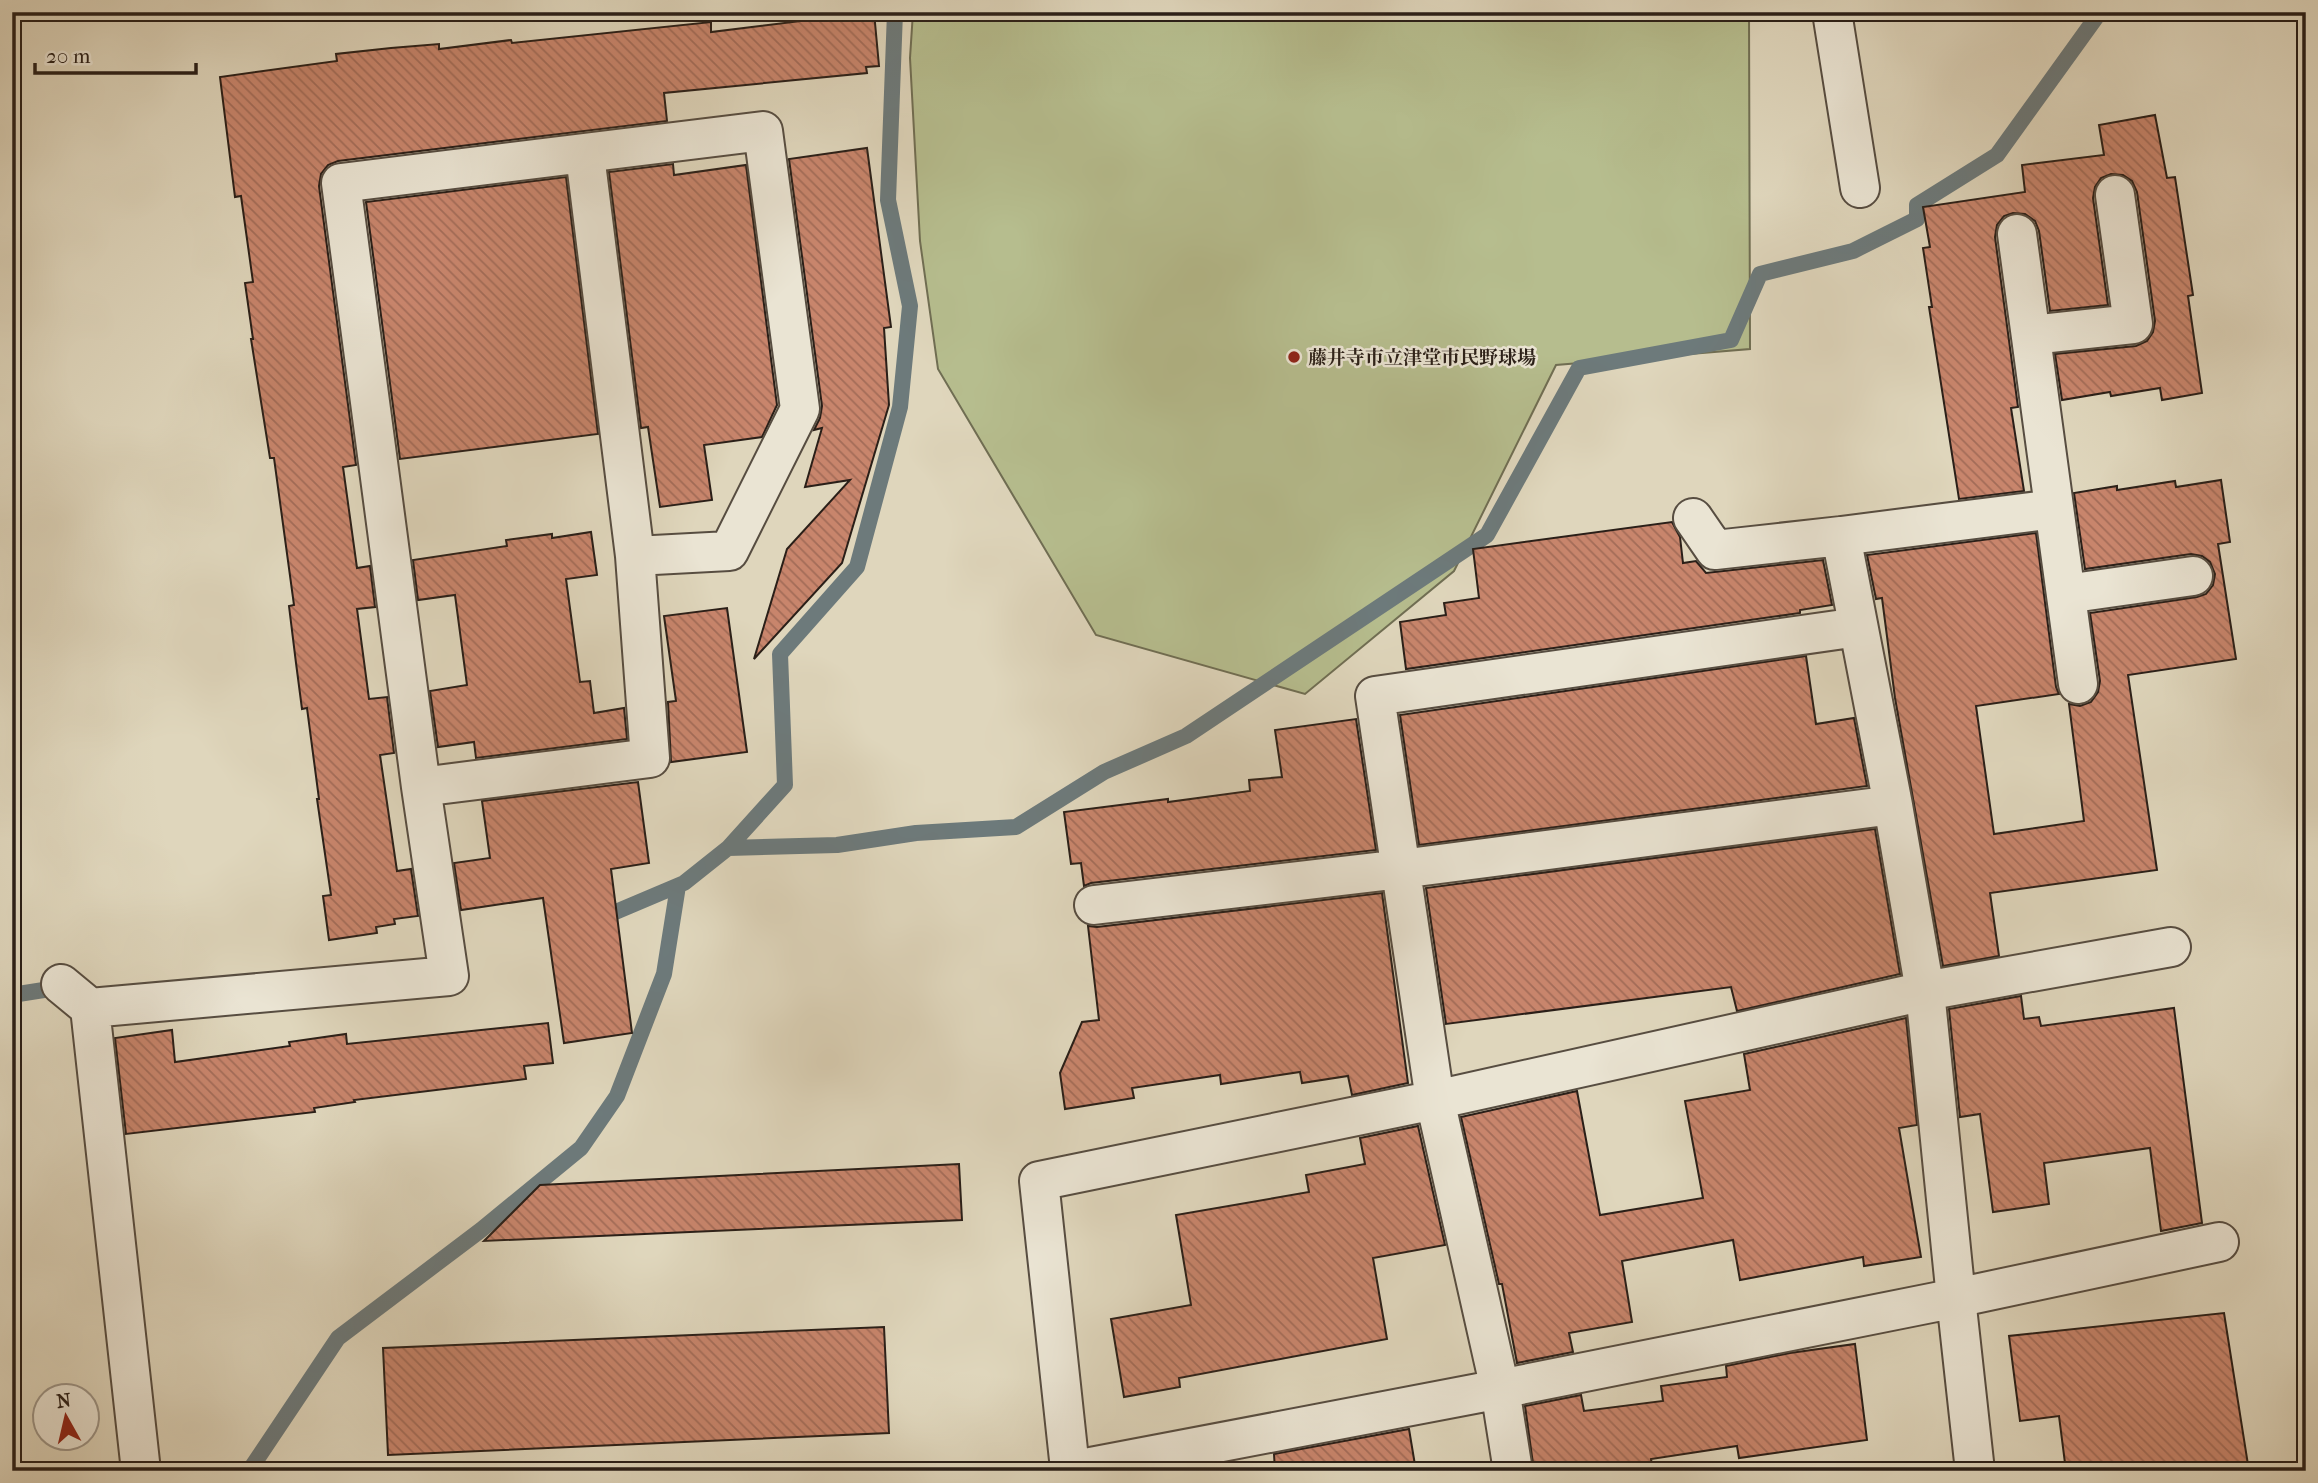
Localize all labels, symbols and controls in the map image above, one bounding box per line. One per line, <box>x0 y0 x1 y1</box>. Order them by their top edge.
scale bar <box>35 32 196 76</box>
text: 20 m <box>46 44 91 68</box>
place label: 藤井寺市立津堂市民野球場 <box>1308 347 1536 369</box>
marker: 藤井寺市立津堂市民野球場 <box>1286 349 1302 365</box>
north arrow <box>32 1382 102 1452</box>
text: N <box>55 1389 73 1413</box>

